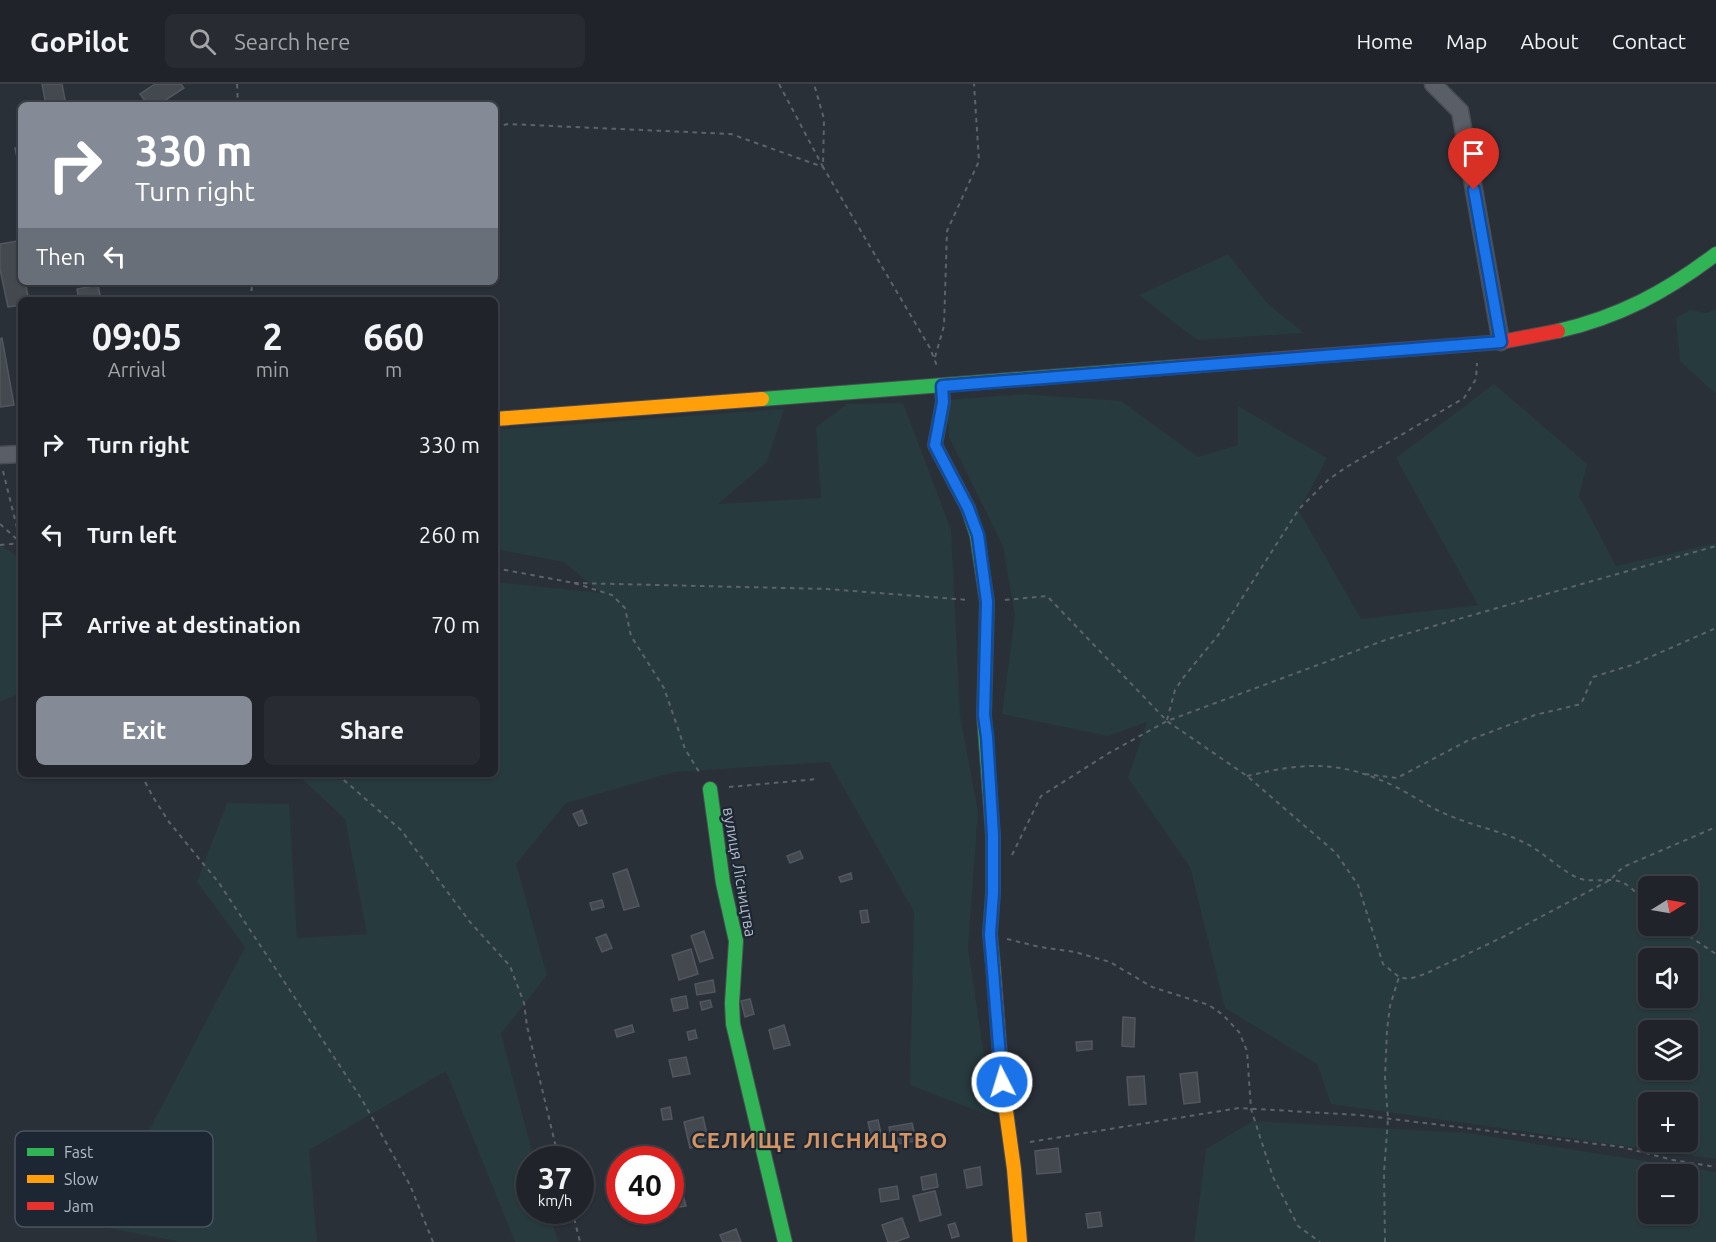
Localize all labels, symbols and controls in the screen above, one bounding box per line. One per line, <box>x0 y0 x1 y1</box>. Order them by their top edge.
search box <box>165 14 585 68</box>
icon: search <box>186 25 219 58</box>
text: GoPilot <box>30 26 129 57</box>
text: Search here <box>234 29 350 54</box>
text: Home <box>1356 29 1413 53</box>
text: Map <box>1446 29 1487 53</box>
text: About <box>1520 29 1579 53</box>
text: Contact <box>1612 29 1686 53</box>
icon: right <box>36 126 114 204</box>
text: 330 m <box>135 127 252 174</box>
pin <box>1448 128 1499 190</box>
icon: arrive <box>1457 137 1490 170</box>
text: Turn right <box>135 176 255 206</box>
icon: left <box>98 240 131 273</box>
text: Then <box>36 244 86 269</box>
text: 09:05 <box>92 316 182 357</box>
text: 2 <box>262 316 283 357</box>
text: 660 <box>363 316 424 357</box>
text: Arrival <box>108 358 166 381</box>
text: min <box>256 358 289 381</box>
text: m <box>385 358 402 381</box>
icon: right <box>36 428 69 461</box>
text: Turn right <box>87 432 189 457</box>
text: 330 m <box>419 432 480 457</box>
icon: left <box>36 518 69 551</box>
text: Turn left <box>87 522 177 547</box>
text: 260 m <box>419 522 480 547</box>
icon: arrive <box>36 608 69 641</box>
text: Arrive at destination <box>87 612 301 637</box>
text: 70 m <box>431 612 480 637</box>
button: Exit <box>36 696 252 765</box>
button: Share <box>264 696 480 765</box>
street label: вулиця Лісництва <box>720 806 760 938</box>
north arrow <box>1638 876 1698 936</box>
map controls <box>1638 876 1698 1224</box>
button: sound <box>1638 948 1698 1008</box>
button: layers <box>1638 1020 1698 1080</box>
position arrow <box>970 1050 1034 1114</box>
button: + <box>1638 1092 1698 1152</box>
district label: СЕЛИЩЕ ЛІСНИЦТВО <box>691 1127 949 1152</box>
legend <box>15 1131 213 1227</box>
text: Fast <box>64 1143 94 1161</box>
speed limit sign: 40 <box>606 1146 684 1224</box>
text: 37 <box>538 1161 572 1195</box>
button: − <box>1638 1164 1698 1224</box>
text: Slow <box>64 1170 99 1188</box>
text: km/h <box>538 1192 572 1209</box>
text: Jam <box>64 1197 94 1215</box>

